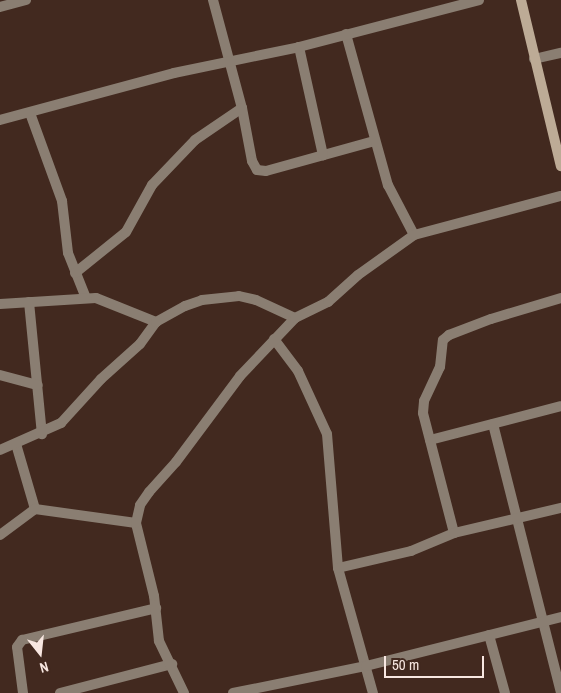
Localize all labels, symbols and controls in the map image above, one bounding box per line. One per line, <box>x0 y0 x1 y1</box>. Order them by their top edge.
north arrow <box>15 628 65 678</box>
scale bar <box>386 646 486 678</box>
text: 50 m <box>392 654 419 675</box>
text: N <box>38 658 51 677</box>

